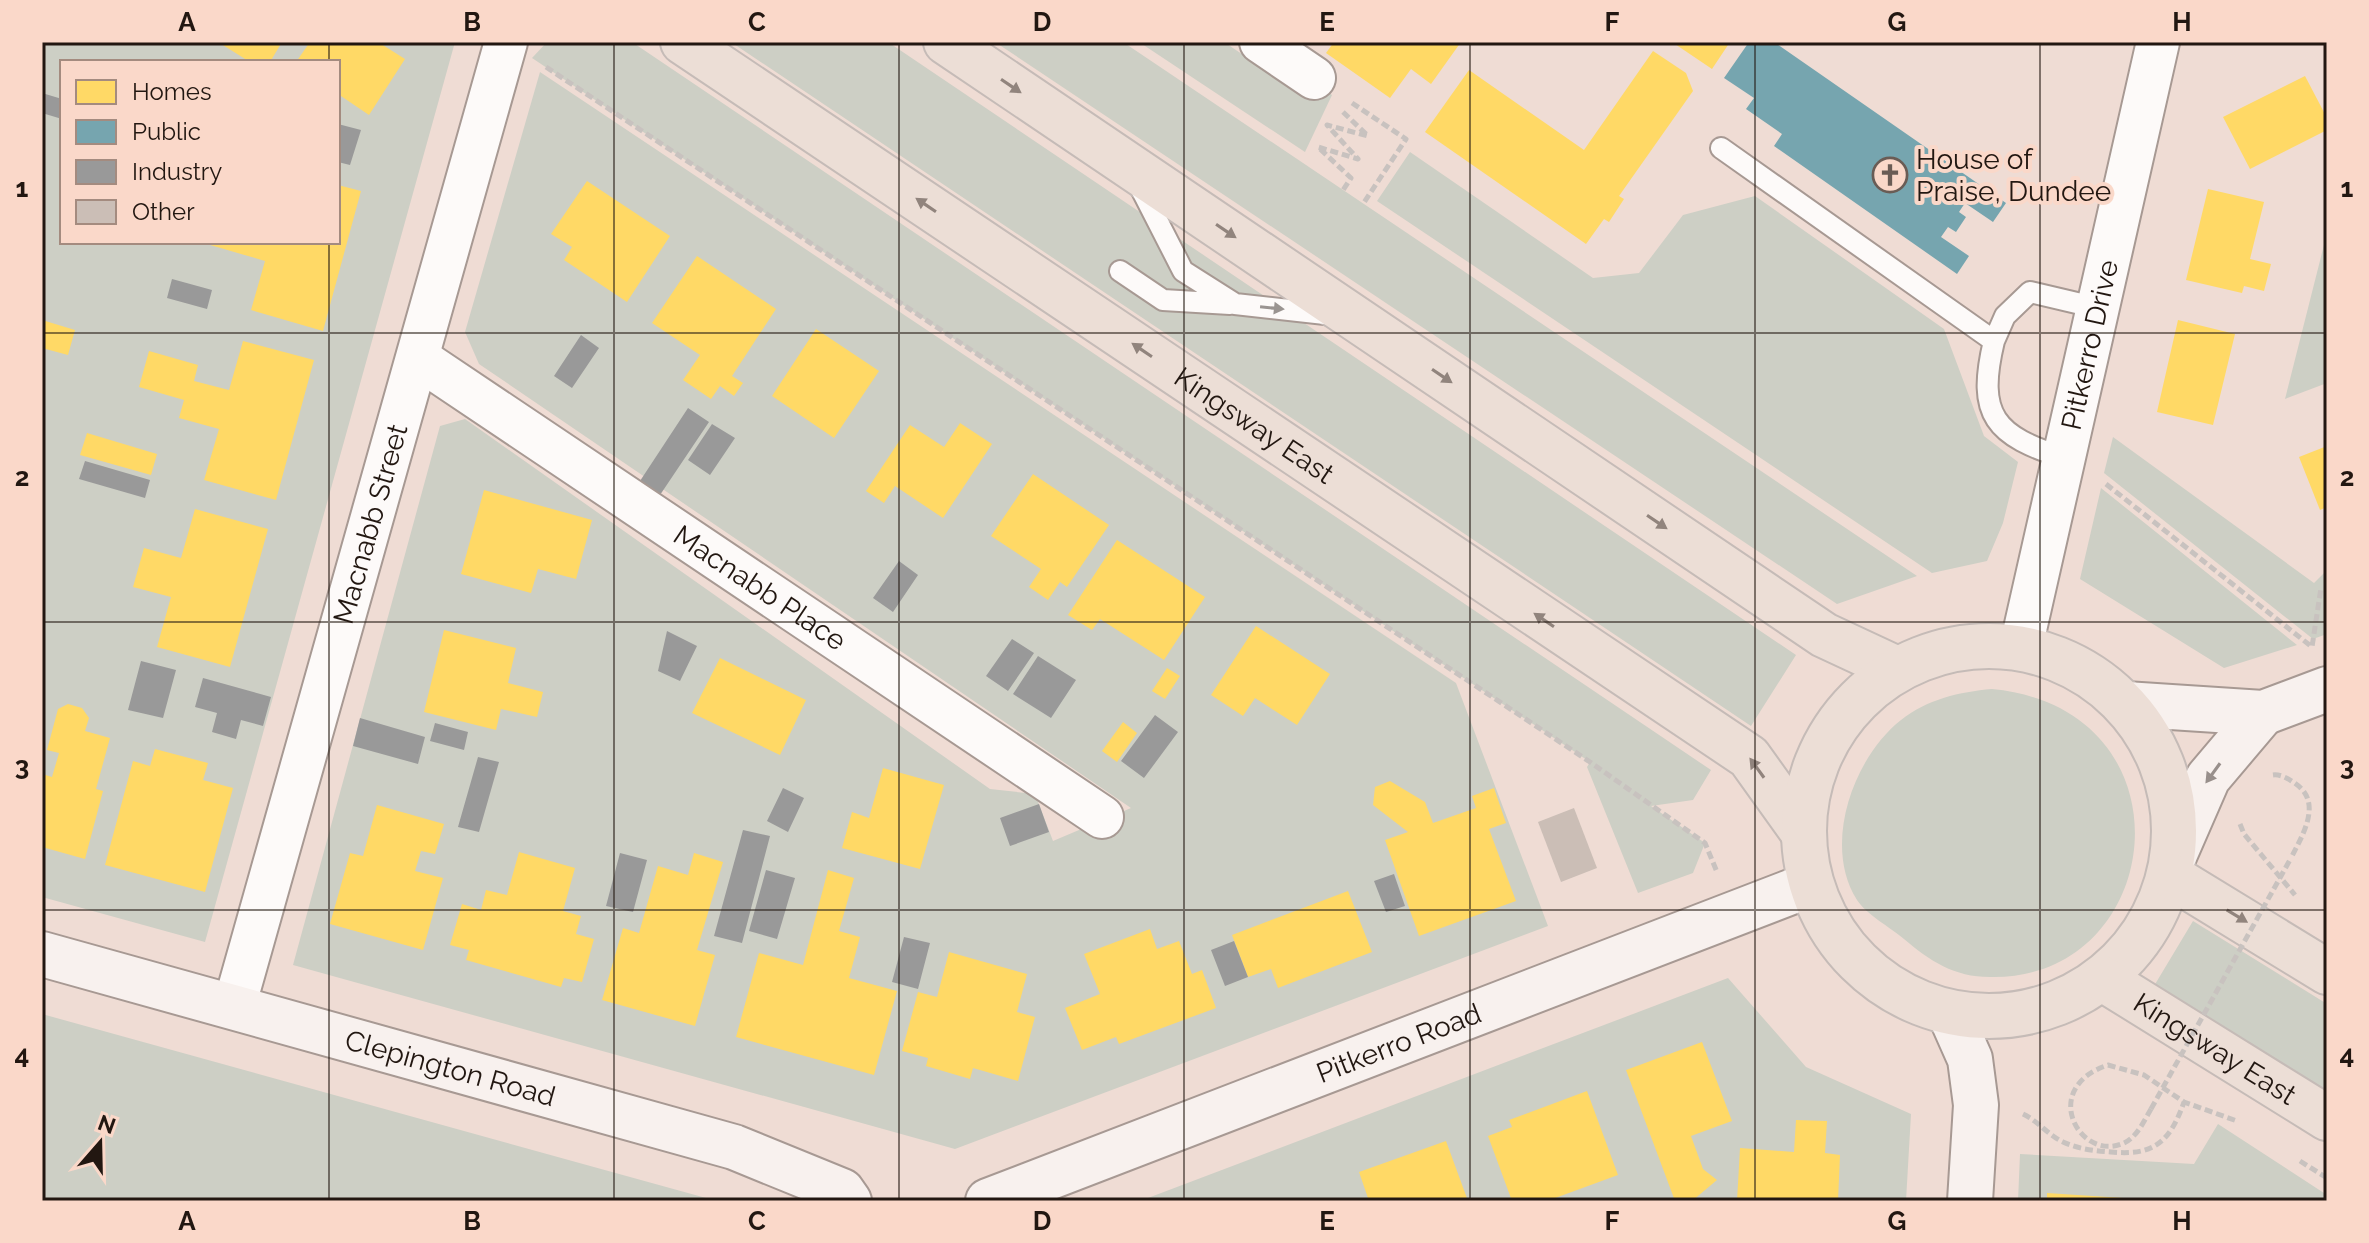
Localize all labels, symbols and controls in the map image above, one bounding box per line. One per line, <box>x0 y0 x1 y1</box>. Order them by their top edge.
text: A <box>178 7 196 37</box>
text: B <box>463 7 481 37</box>
text: C <box>748 7 766 37</box>
text: D <box>1033 7 1051 37</box>
text: E <box>1319 7 1335 37</box>
text: F <box>1605 7 1620 37</box>
text: G <box>1888 7 1906 37</box>
text: H <box>2172 7 2192 37</box>
legend <box>60 60 340 244</box>
text: Homes <box>132 77 212 106</box>
one-way arrow <box>1000 78 1021 93</box>
text: Public <box>132 117 201 146</box>
place label: House of Praise, Dundee <box>1916 143 2111 208</box>
church icon: House of Praise, Dundee <box>1871 156 1909 194</box>
text: Industry <box>132 157 222 186</box>
text: 1 <box>16 173 29 203</box>
text: 1 <box>2341 173 2354 203</box>
text: Other <box>132 197 195 226</box>
one-way arrow <box>916 198 937 213</box>
one-way arrow <box>1216 223 1237 238</box>
street label: Pitkerro Drive <box>2054 256 2125 433</box>
one-way arrow <box>1260 302 1285 315</box>
one-way arrow <box>1131 343 1153 358</box>
street label: Kingsway East <box>1168 360 1341 491</box>
one-way arrow <box>1431 368 1453 383</box>
street label: Macnabb Street <box>326 420 414 627</box>
text: 2 <box>15 462 29 492</box>
text: 2 <box>2340 462 2354 492</box>
one-way arrow <box>1647 514 1668 529</box>
street label: Macnabb Place <box>668 518 852 657</box>
one-way arrow <box>1533 613 1555 627</box>
text: 3 <box>15 751 29 781</box>
text: 3 <box>2340 751 2354 781</box>
one-way arrow <box>1749 758 1765 778</box>
one-way arrow <box>2205 762 2221 784</box>
one-way arrow <box>2226 909 2248 923</box>
street label: Kingsway East <box>2128 986 2303 1112</box>
street label: Pitkerro Road <box>1312 996 1486 1090</box>
street label: Clepington Road <box>342 1023 559 1113</box>
text: 4 <box>15 1040 29 1070</box>
text: 4 <box>2340 1040 2354 1070</box>
north arrow <box>60 1103 140 1183</box>
text: N <box>95 1109 119 1139</box>
text: A <box>178 1206 196 1236</box>
text: B <box>463 1206 481 1236</box>
text: C <box>748 1206 766 1236</box>
text: D <box>1033 1206 1051 1236</box>
text: E <box>1319 1206 1335 1236</box>
text: F <box>1605 1206 1620 1236</box>
text: G <box>1888 1206 1906 1236</box>
text: H <box>2172 1206 2192 1236</box>

